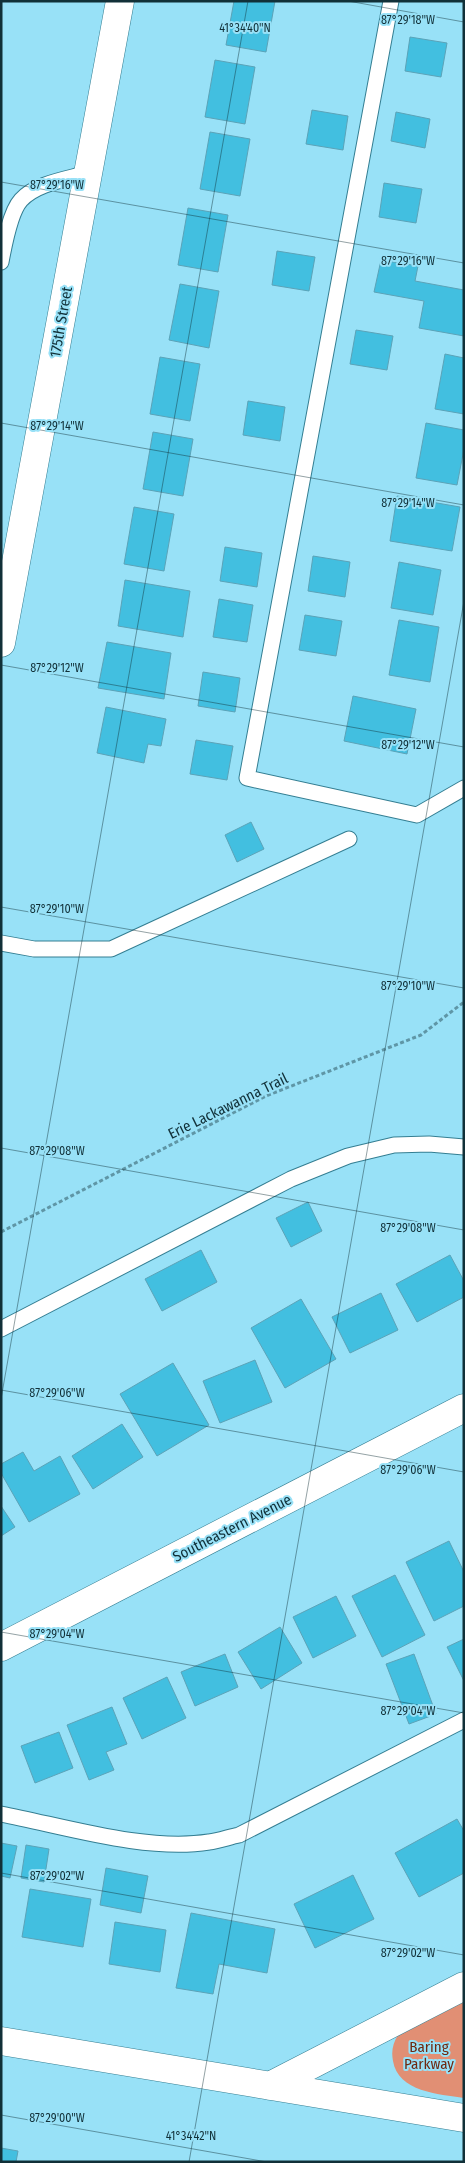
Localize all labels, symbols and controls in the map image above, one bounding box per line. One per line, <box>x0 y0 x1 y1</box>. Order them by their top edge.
text: 87°29'18"W <box>381 13 435 27</box>
text: 41°34'40"N <box>219 21 271 35</box>
text: 87°29'16"W <box>30 178 84 192</box>
text: 87°29'16"W <box>381 254 435 268</box>
street label: 175th Street <box>46 285 76 359</box>
text: 87°29'14"W <box>30 419 84 433</box>
text: 87°29'14"W <box>381 496 435 510</box>
text: 87°29'12"W <box>30 661 84 675</box>
text: 87°29'12"W <box>381 738 435 752</box>
text: 87°29'10"W <box>30 902 84 916</box>
text: 87°29'10"W <box>381 979 435 993</box>
street label: Erie Lackawanna Trail <box>165 1069 291 1143</box>
text: 87°29'08"W <box>29 1144 85 1158</box>
text: 87°29'08"W <box>380 1221 436 1235</box>
text: 87°29'06"W <box>29 1386 85 1400</box>
text: 87°29'06"W <box>380 1463 436 1477</box>
street label: Southeastern Avenue <box>170 1490 294 1566</box>
text: 87°29'04"W <box>30 1627 84 1641</box>
text: 87°29'04"W <box>381 1704 435 1718</box>
text: 87°29'02"W <box>30 1869 84 1883</box>
text: 87°29'02"W <box>381 1946 435 1960</box>
park label: Baring Parkway <box>404 2038 454 2073</box>
text: 87°29'00"W <box>29 2111 85 2125</box>
text: 41°34'42"N <box>166 2129 216 2143</box>

